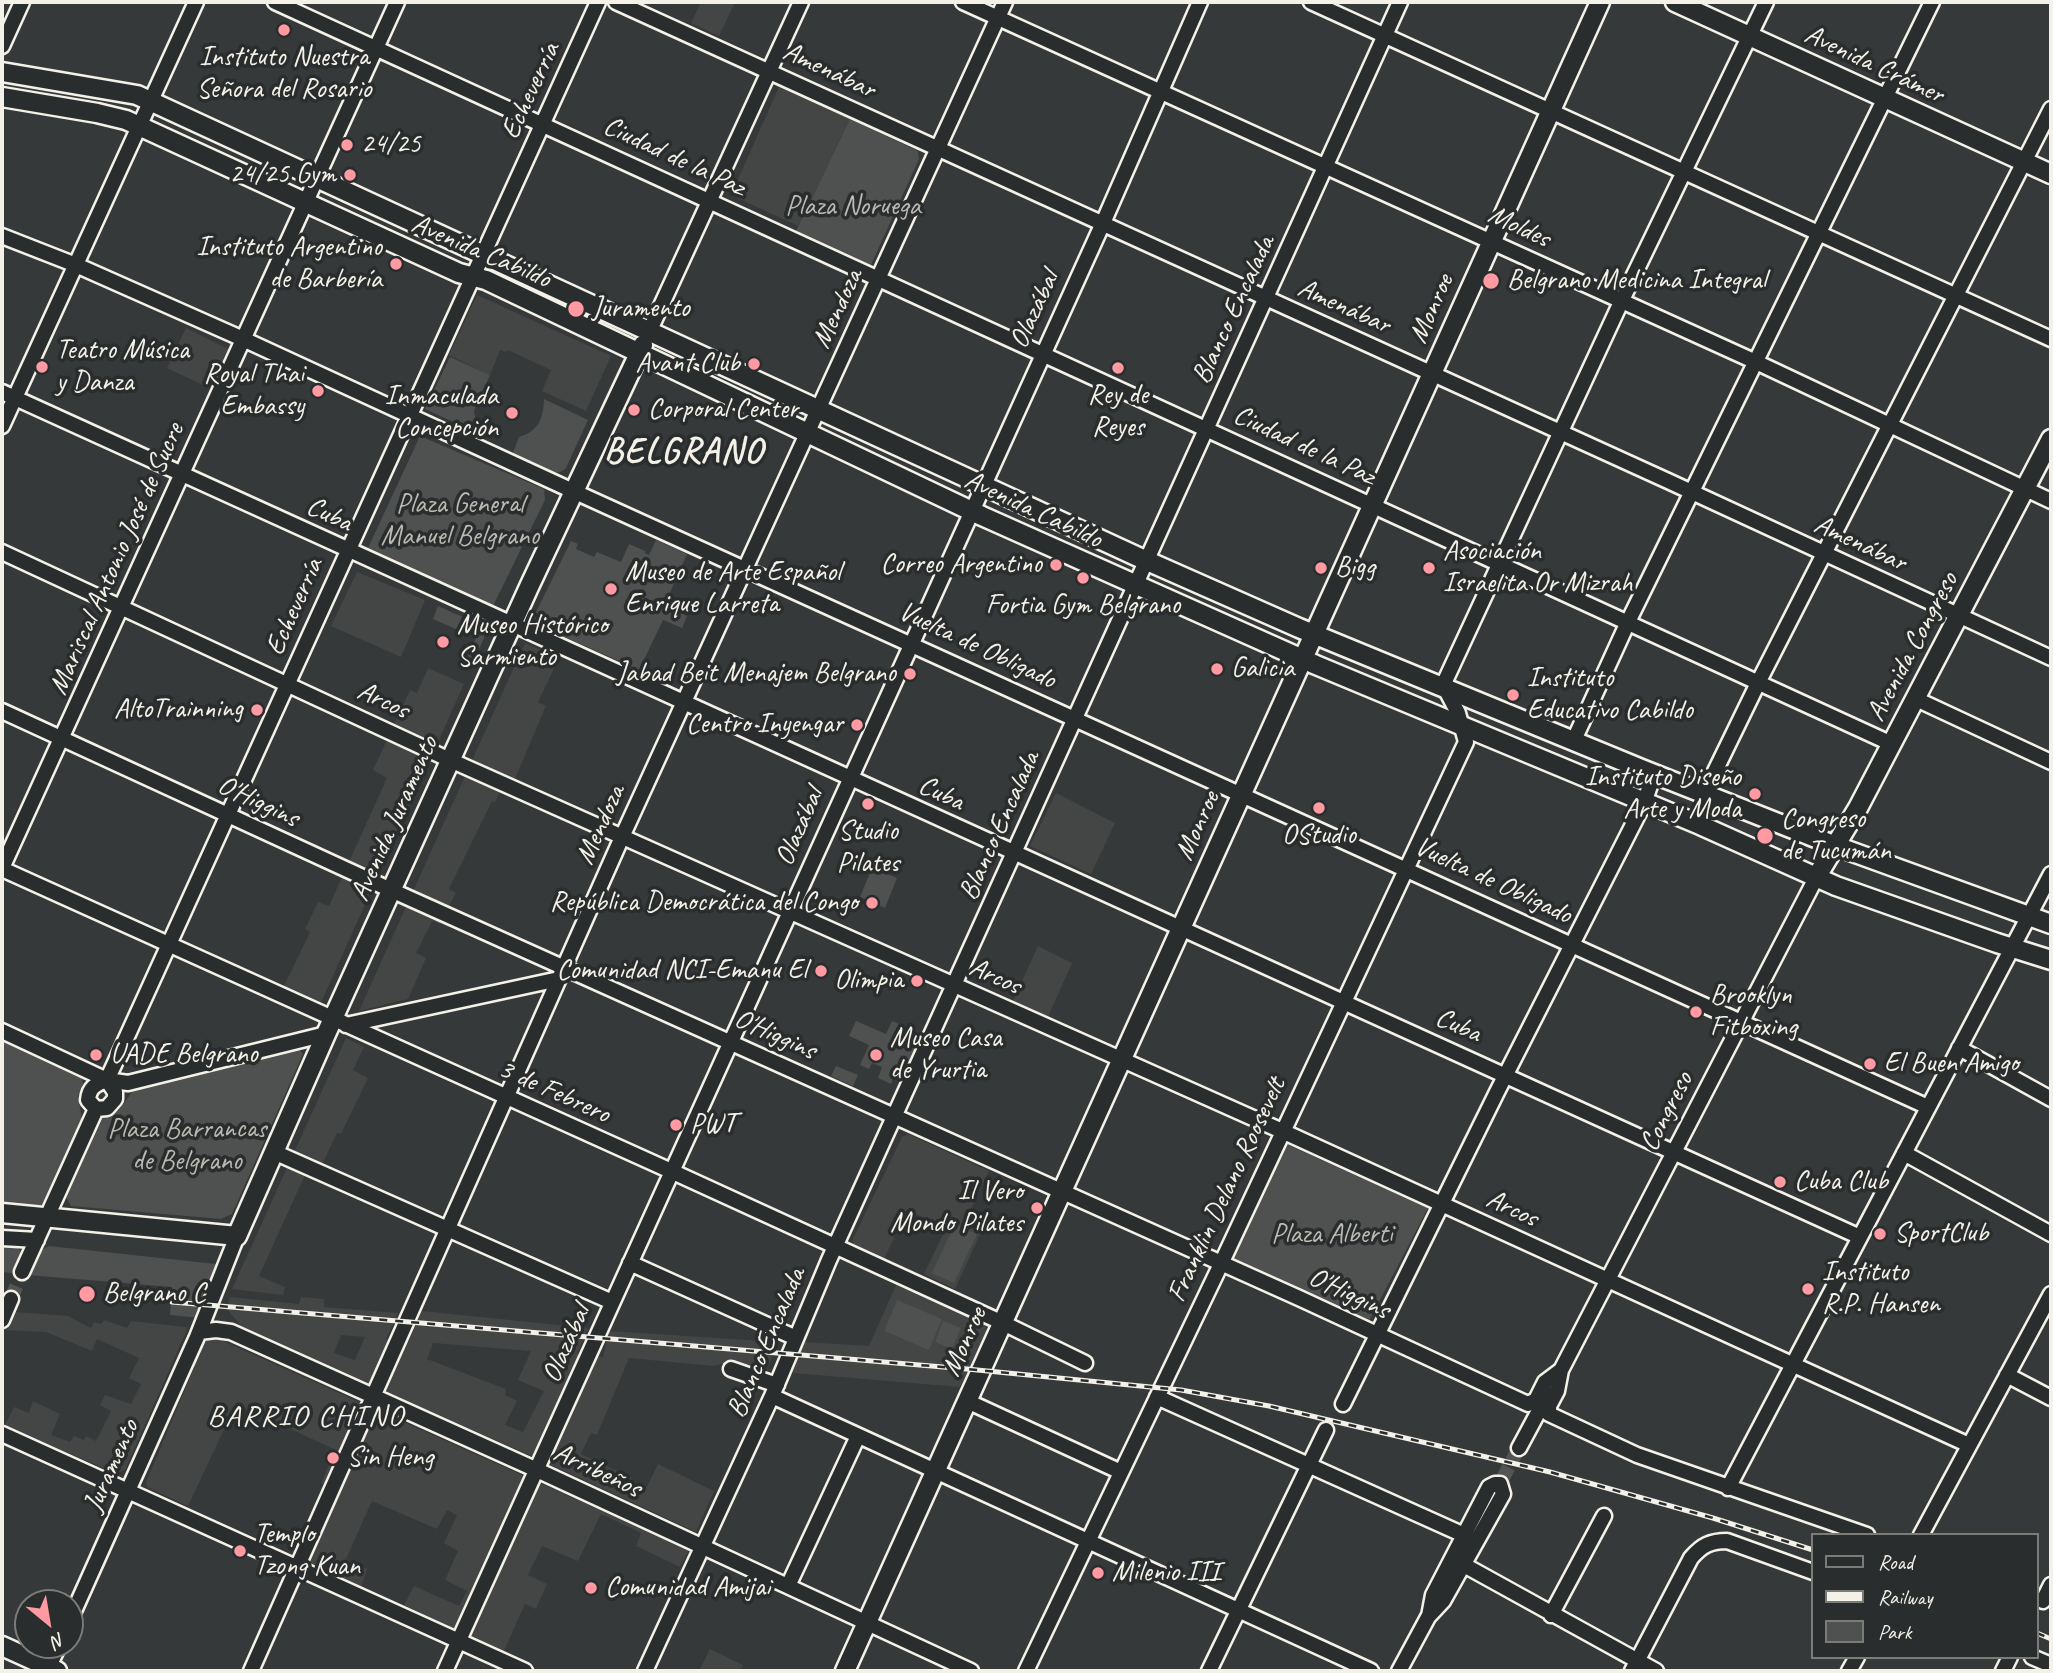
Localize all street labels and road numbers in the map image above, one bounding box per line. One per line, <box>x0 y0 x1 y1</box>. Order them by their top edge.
street label: Avenida Crámer <box>1799 18 1949 112</box>
street label: Amenábar <box>778 35 880 107</box>
street label: Echeverría <box>494 37 568 145</box>
street label: Ciudad de la Paz <box>598 110 750 204</box>
street label: Moldes <box>1483 198 1555 256</box>
street label: Avenida Cabildo <box>406 208 556 296</box>
street label: Blanco Encalada <box>1185 231 1283 389</box>
street label: Mendoza <box>805 264 871 354</box>
street label: Olazábal <box>1003 266 1067 354</box>
street label: Monroe <box>1402 269 1462 349</box>
street label: Amenábar <box>1292 272 1396 342</box>
street label: Ciudad de la Paz <box>1228 399 1380 493</box>
street label: Mariscal Antonio José de Sucre <box>42 418 192 700</box>
street label: Avenida Cabildo <box>959 464 1107 556</box>
street label: Cuba <box>301 490 357 540</box>
street label: Amenábar <box>1809 508 1911 580</box>
street label: Echeverría <box>259 553 331 661</box>
street label: Avenida Congreso <box>1860 567 1966 727</box>
street label: Vuelta de Obligado <box>893 595 1061 697</box>
street label: Arcos <box>352 675 414 727</box>
street label: Avenida Juramento <box>344 731 446 907</box>
street label: Blanco Encalada <box>952 746 1048 906</box>
street label: O'Higgins <box>212 769 304 835</box>
street label: Cuba <box>913 769 969 819</box>
street label: Mendoza <box>569 780 633 870</box>
street label: Olazábal <box>768 783 832 871</box>
street label: Monroe <box>1168 786 1228 866</box>
street label: Vuelta de Obligado <box>1409 830 1577 932</box>
street label: Arcos <box>964 951 1026 1003</box>
street label: Cuba <box>1430 1001 1486 1051</box>
street label: O'Higgins <box>729 1002 821 1068</box>
street label: 3 de Febrero <box>493 1052 615 1132</box>
street label: Congreso <box>1633 1067 1701 1157</box>
street label: Franklin Delano Roosevelt <box>1160 1073 1294 1307</box>
street label: Arcos <box>1481 1183 1543 1235</box>
street label: O'Higgins <box>1303 1261 1395 1327</box>
street label: Blanco Encalada <box>720 1263 814 1423</box>
street label: Olazábal <box>535 1300 599 1388</box>
street label: Monroe <box>935 1302 995 1382</box>
street label: Juramento <box>77 1415 147 1517</box>
street label: Arribeños <box>548 1436 646 1506</box>

